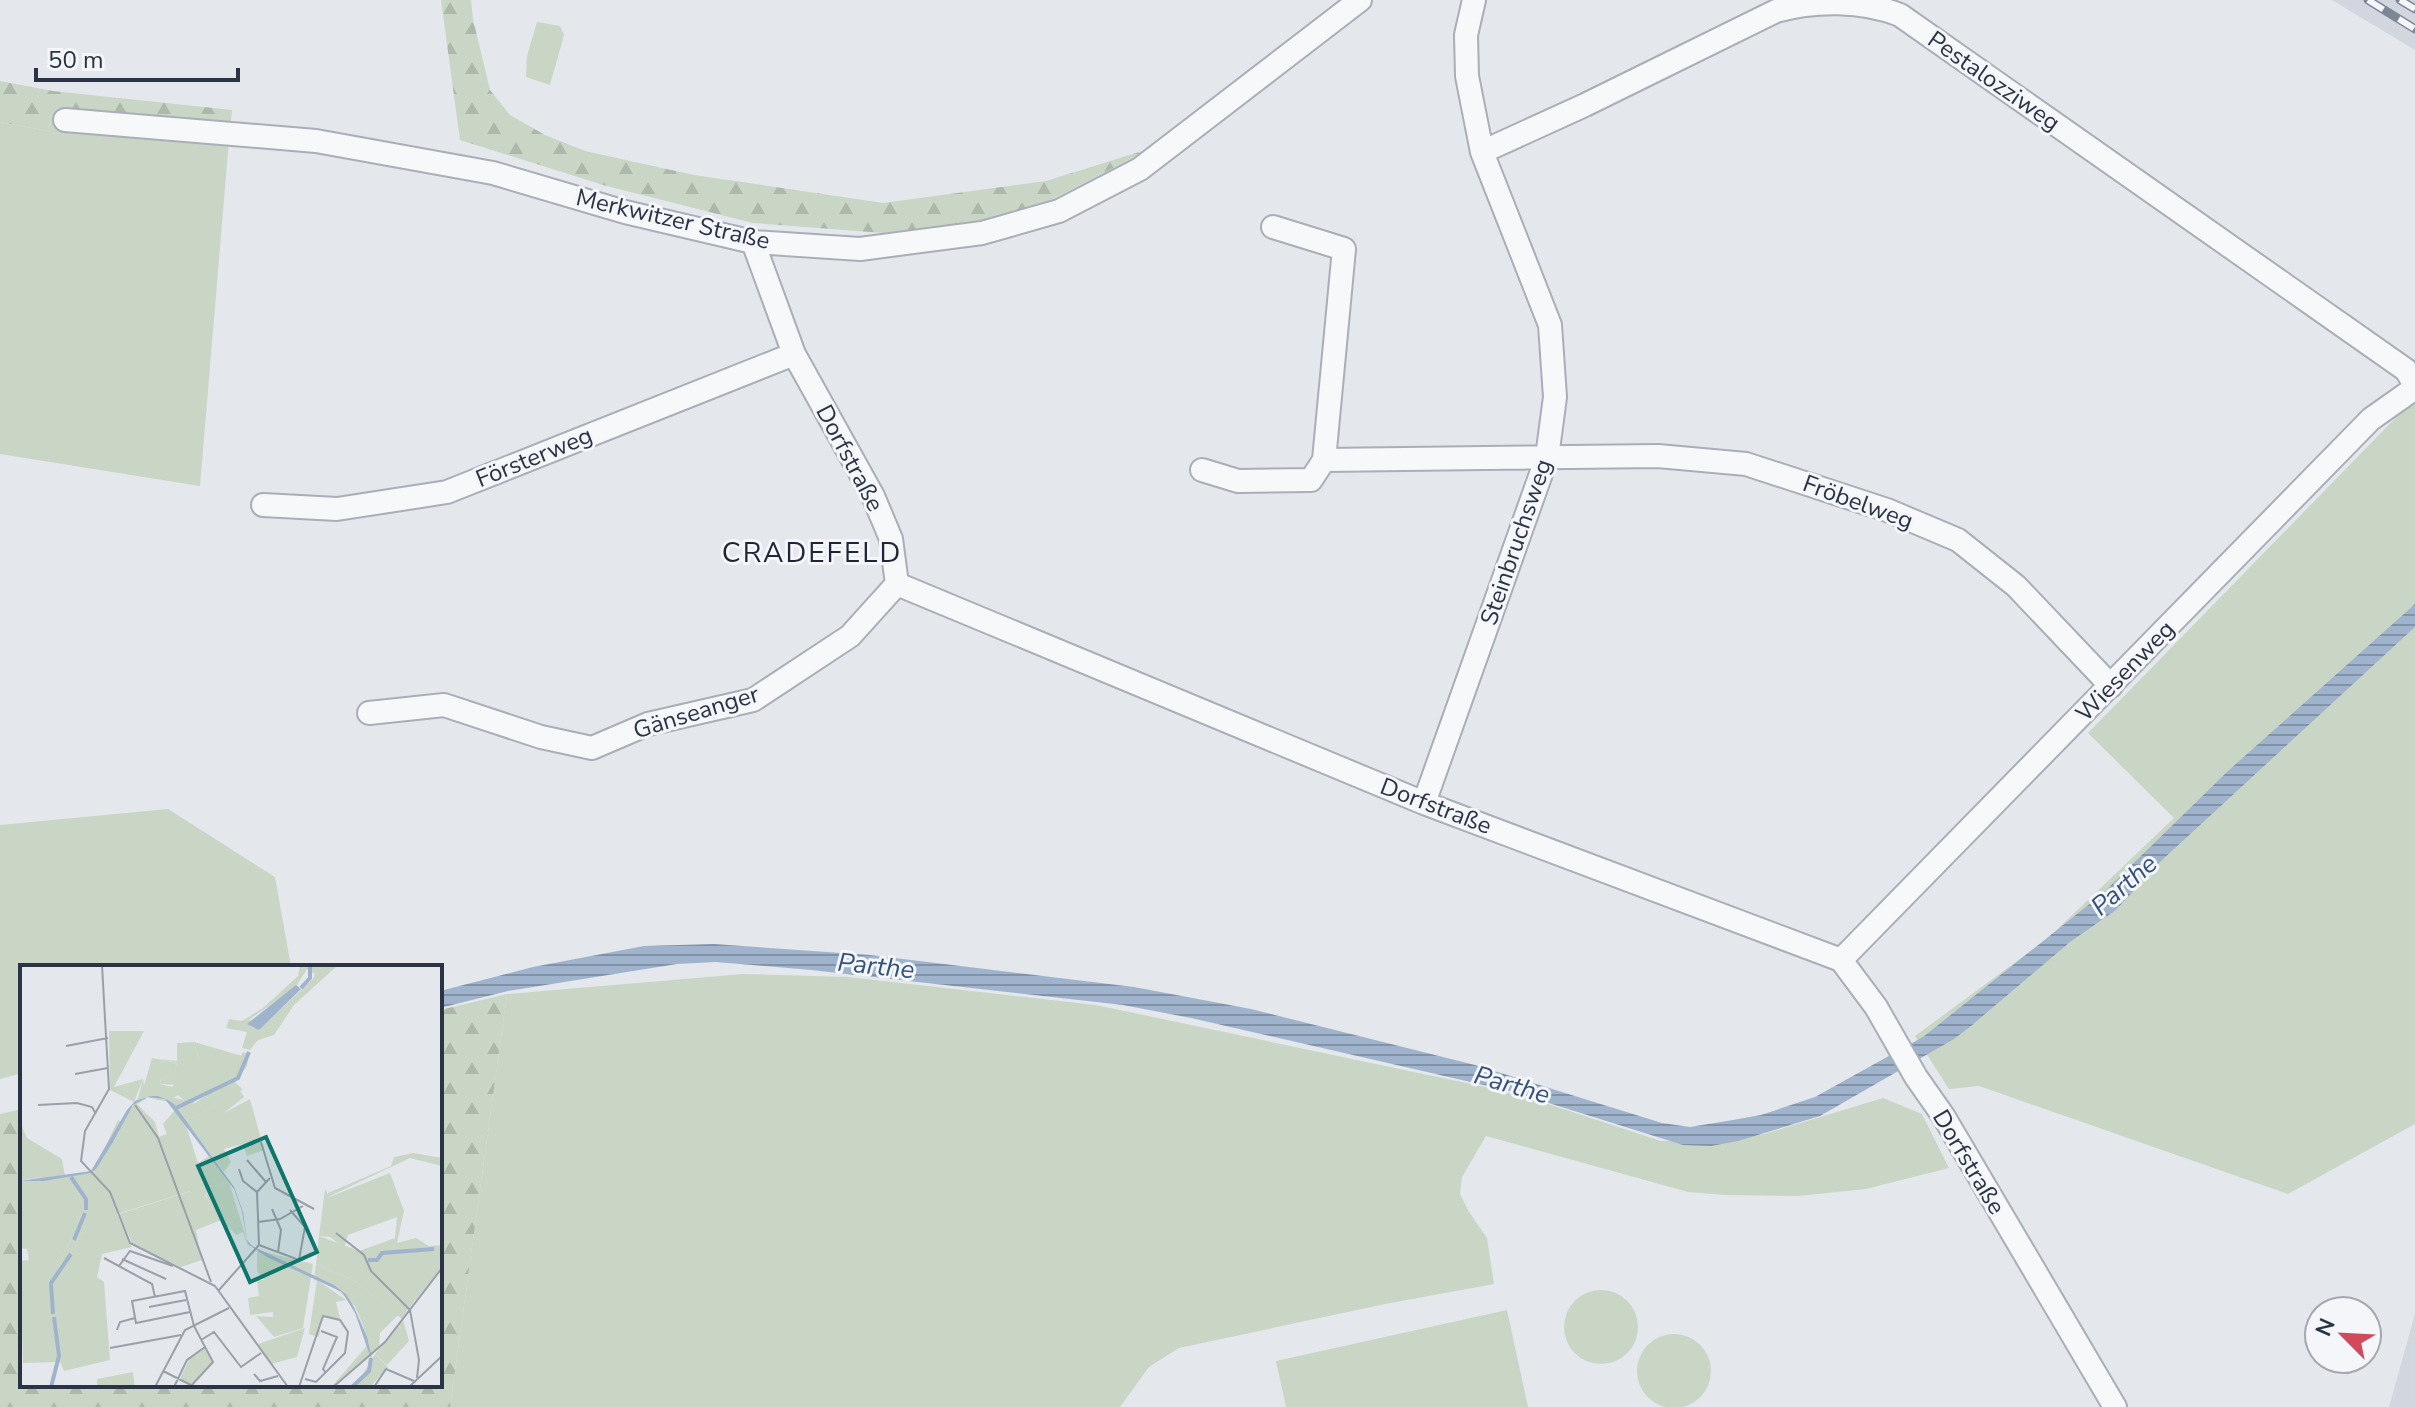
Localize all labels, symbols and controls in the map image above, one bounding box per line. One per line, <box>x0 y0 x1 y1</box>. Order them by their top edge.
street label: Pestalozziweg <box>1921 24 2067 138</box>
scale bar <box>36 32 238 82</box>
text: 50 m <box>48 44 104 76</box>
street label: Merkwitzer Straße <box>573 181 773 257</box>
street label: Dorfstraße <box>808 399 892 517</box>
street label: Försterweg <box>471 419 597 495</box>
street label: Steinbruchsweg <box>1473 455 1559 629</box>
street label: Fröbelweg <box>1798 467 1918 537</box>
district label: CRADEFELD <box>722 534 902 572</box>
street label: Wiesenweg <box>2069 613 2181 729</box>
street label: Gänseanger <box>629 678 763 746</box>
street label: Dorfstraße <box>1376 770 1496 842</box>
water label: Parthe <box>2083 846 2165 924</box>
water label: Parthe <box>836 945 916 987</box>
inset map <box>20 965 442 1387</box>
water label: Parthe <box>1470 1058 1554 1113</box>
street label: Dorfstraße <box>1925 1104 2013 1220</box>
north arrow <box>2303 1295 2383 1375</box>
text: N <box>2309 1314 2343 1341</box>

